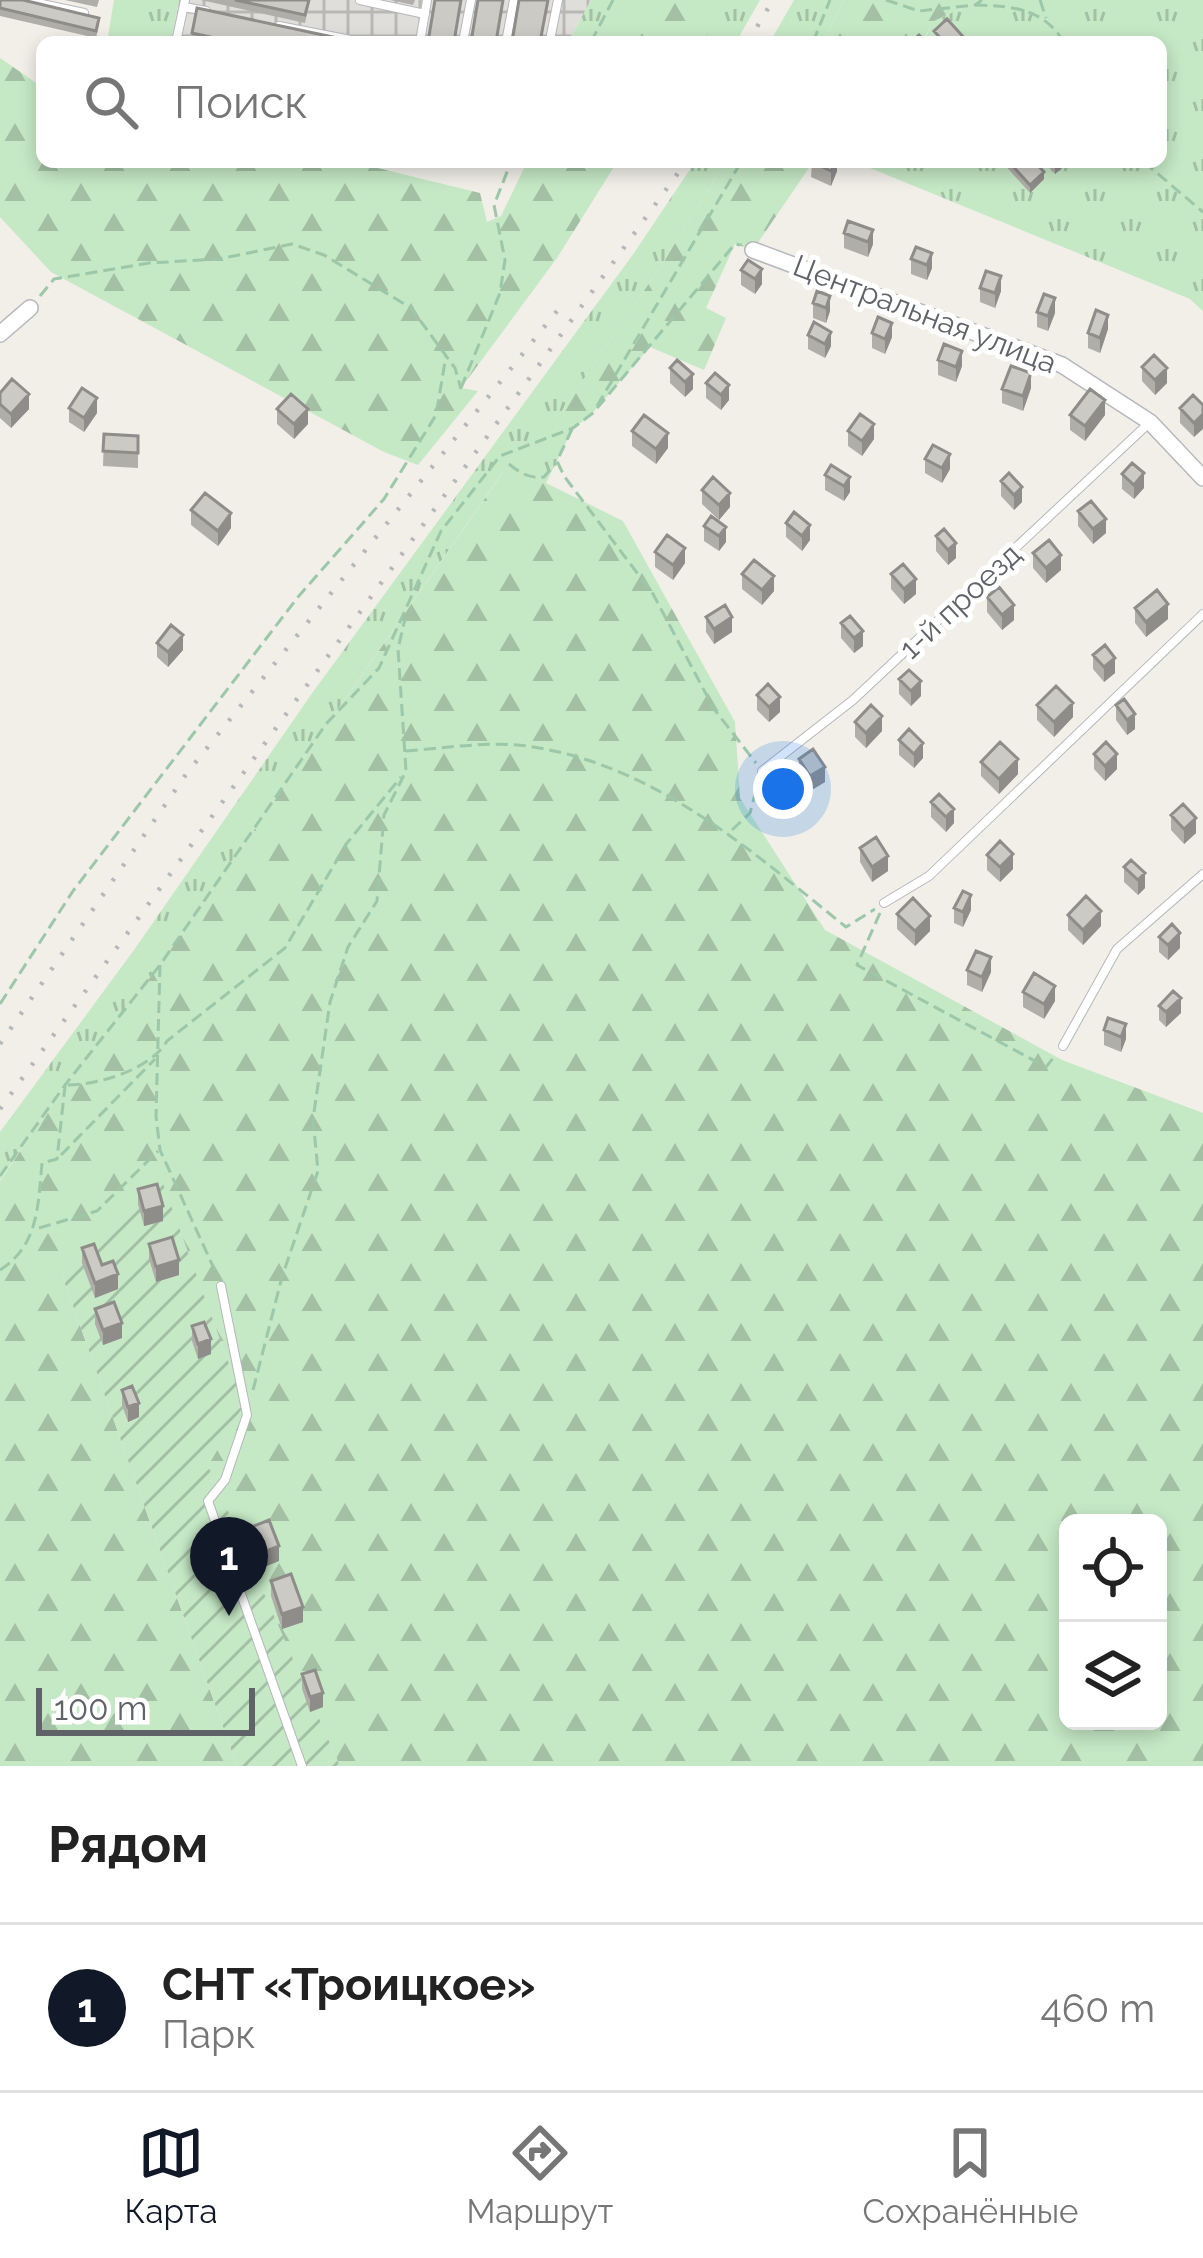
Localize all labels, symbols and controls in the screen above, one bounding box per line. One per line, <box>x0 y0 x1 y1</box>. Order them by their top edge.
search box <box>36 36 1167 168</box>
icon: search <box>78 69 144 135</box>
text: Поиск <box>174 76 308 129</box>
street label: Центральная улица <box>788 248 1062 380</box>
street label: 1-й проезд <box>892 536 1028 666</box>
your location <box>753 759 813 819</box>
map controls <box>1059 1514 1167 1730</box>
button: locate <box>1059 1514 1167 1622</box>
pin: 1 <box>190 1517 268 1616</box>
button: layers <box>1059 1622 1167 1730</box>
scale bar <box>36 1682 255 1735</box>
text: 100 m <box>54 1689 147 1728</box>
text: Рядом <box>48 1814 208 1874</box>
text: СНТ «Троицкое» <box>162 1958 535 2011</box>
text: 1 <box>77 1985 97 2031</box>
text: 460 m <box>1041 1985 1155 2031</box>
text: Парк <box>162 2011 255 2057</box>
tab: Карта <box>125 2120 217 2231</box>
tab: Маршрут <box>466 2120 613 2231</box>
tab: Сохранённые <box>862 2120 1078 2231</box>

